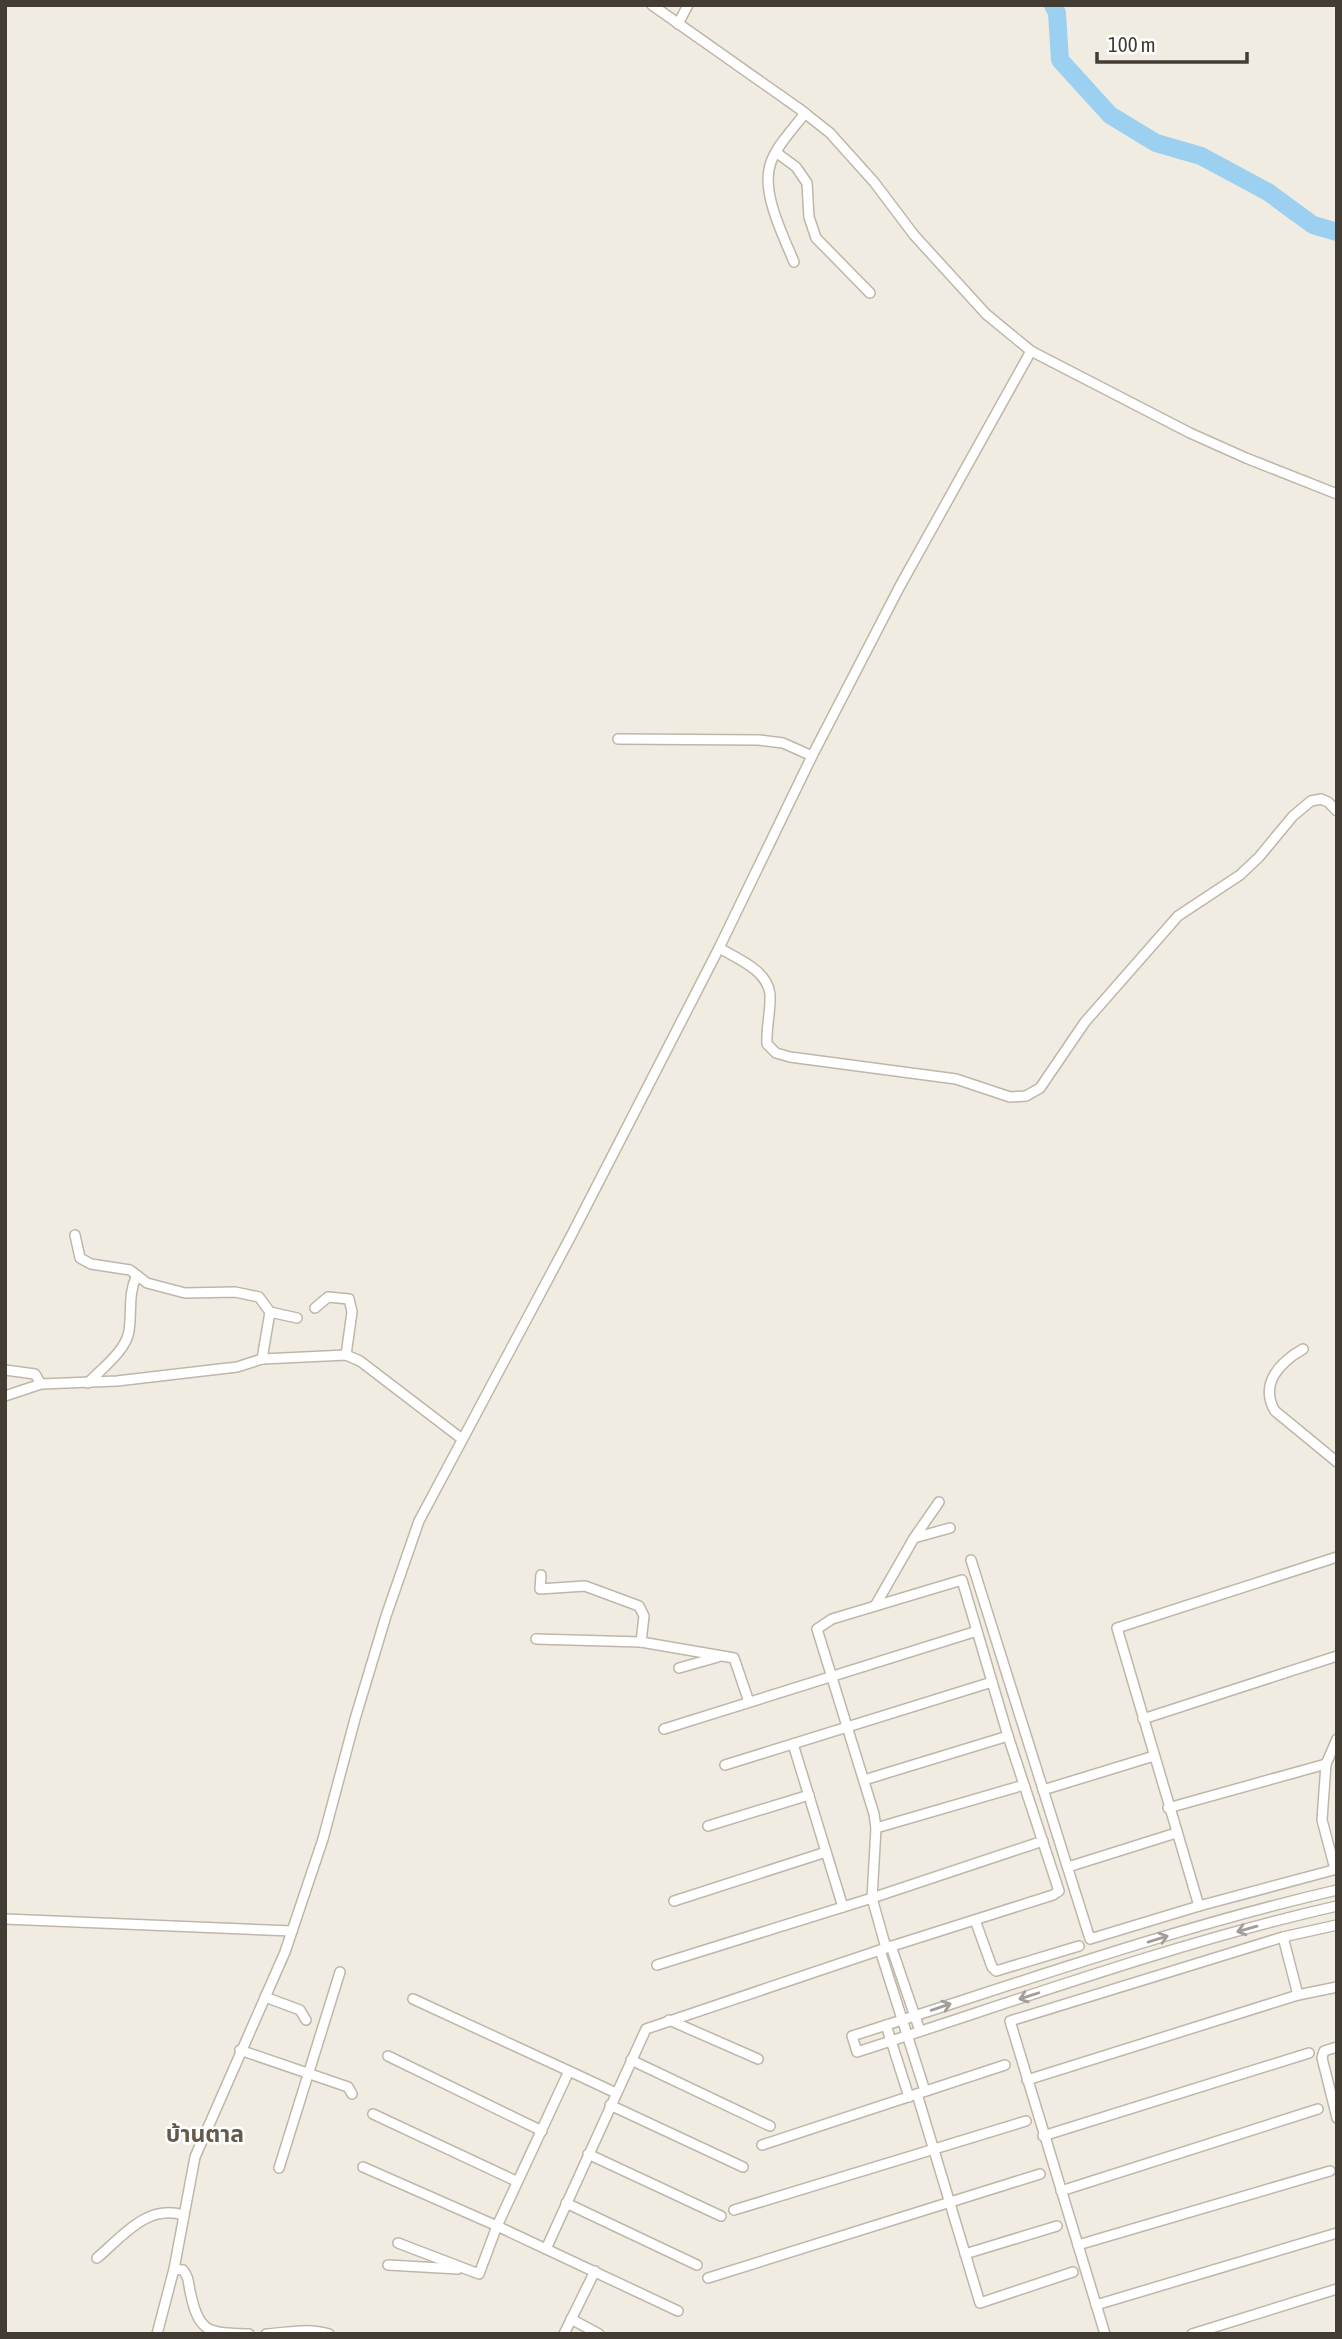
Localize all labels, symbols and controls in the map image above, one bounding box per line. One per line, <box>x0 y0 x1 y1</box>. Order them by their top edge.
scale bar <box>1097 21 1248 65</box>
text: 100 m <box>1108 32 1156 56</box>
one-way arrow <box>1236 1923 1258 1936</box>
one-way arrow <box>1146 1932 1168 1945</box>
one-way arrow <box>1019 1991 1041 2003</box>
one-way arrow <box>929 2000 951 2012</box>
district label: บ้านตาล <box>166 2121 244 2147</box>

